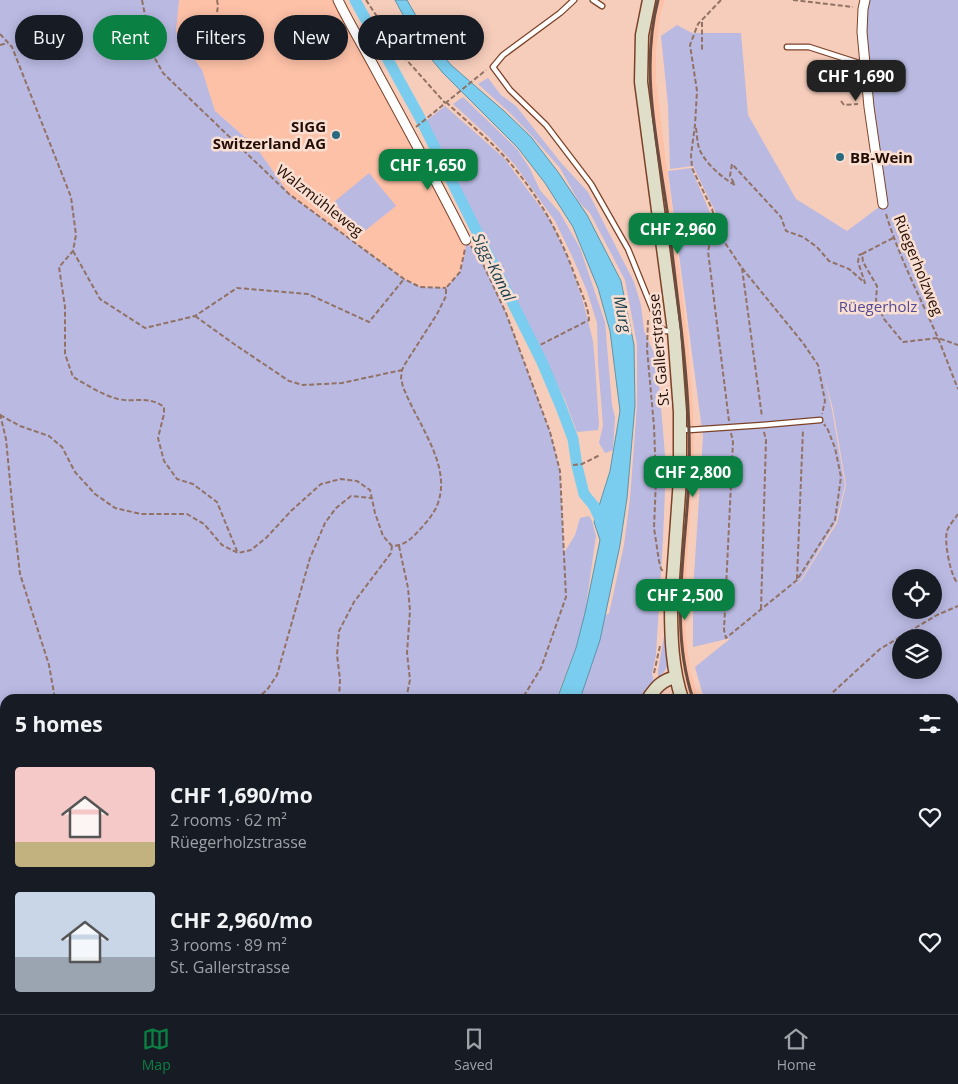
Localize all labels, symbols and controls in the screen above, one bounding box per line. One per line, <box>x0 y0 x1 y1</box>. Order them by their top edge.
chip: Buy <box>15 15 83 60</box>
chip: Rent <box>93 15 167 60</box>
chip: Filters <box>177 15 264 60</box>
chip: New <box>274 15 348 60</box>
chip: Apartment <box>358 15 484 60</box>
pin: CHF 1,690 <box>799 59 913 102</box>
text: CHF 1,690 <box>818 65 894 87</box>
place label: SIGG Switzerland AG <box>213 116 326 153</box>
marker: SIGG Switzerland AG <box>330 129 342 141</box>
place label: BB-Wein <box>850 147 913 167</box>
pin: CHF 1,650 <box>371 148 485 191</box>
marker: BB-Wein <box>834 151 846 163</box>
text: CHF 1,650 <box>390 154 466 176</box>
street label: Walzmühleweg <box>272 160 368 240</box>
pin: CHF 2,960 <box>621 212 735 255</box>
street label: Rüegerholzweg <box>890 212 948 318</box>
text: CHF 2,960 <box>640 218 716 240</box>
water label: Sigg-Kanal <box>467 229 521 306</box>
street label: St. Gallerstrasse <box>643 293 673 407</box>
water label: Murg <box>609 294 637 335</box>
park label: Rüegerholz <box>839 296 917 316</box>
pin: CHF 2,800 <box>636 456 750 498</box>
text: CHF 2,800 <box>655 461 731 483</box>
map controls <box>892 569 942 679</box>
button: locate <box>892 569 942 619</box>
pin: CHF 2,500 <box>628 578 742 621</box>
text: CHF 2,500 <box>647 584 723 606</box>
button: layers <box>892 629 942 679</box>
text: 5 homes <box>15 710 103 738</box>
icon: filters <box>916 710 944 738</box>
text: CHF 1,690/mo <box>170 781 313 809</box>
icon: home <box>55 787 115 847</box>
icon: heart <box>916 803 944 831</box>
text: 2 rooms · 62 m² <box>170 809 287 831</box>
text: Rüegerholzstrasse <box>170 831 307 853</box>
text: CHF 2,960/mo <box>170 906 313 934</box>
icon: home <box>55 912 115 972</box>
icon: heart <box>916 928 944 956</box>
text: 3 rooms · 89 m² <box>170 934 287 956</box>
text: St. Gallerstrasse <box>170 956 290 978</box>
tab: Map <box>142 1025 171 1074</box>
tab: Saved <box>454 1025 493 1074</box>
tab: Home <box>777 1025 816 1074</box>

